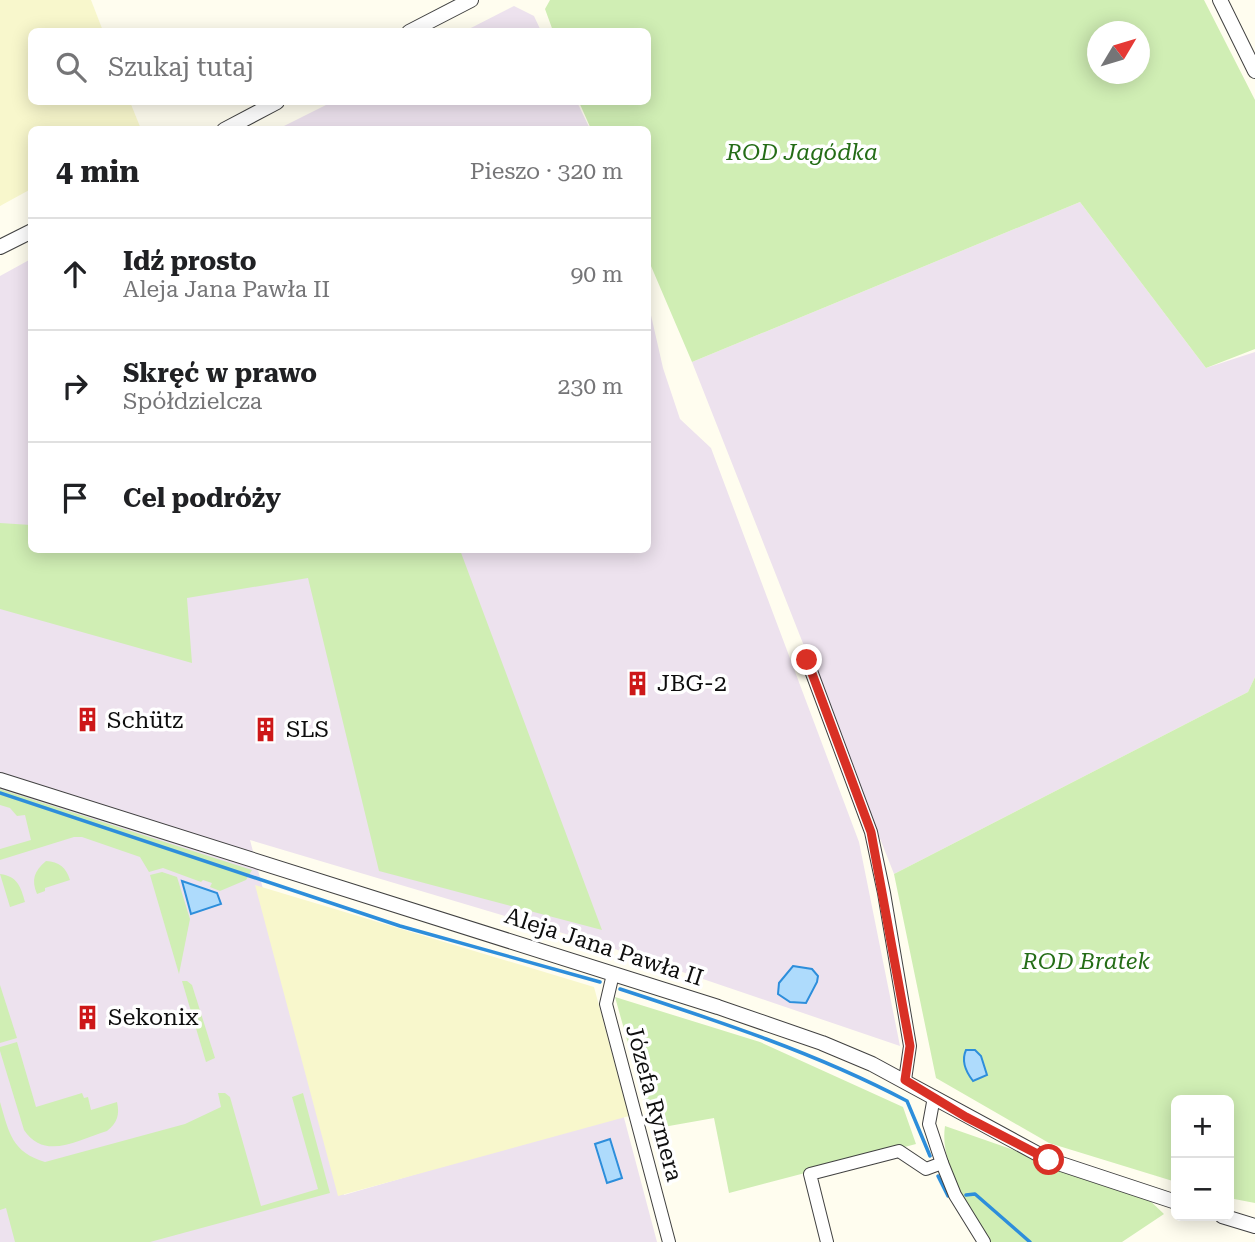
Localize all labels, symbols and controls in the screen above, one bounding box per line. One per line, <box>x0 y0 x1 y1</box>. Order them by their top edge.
north arrow <box>1087 21 1150 84</box>
search box <box>28 28 651 105</box>
icon: search <box>52 48 90 86</box>
text: Szukaj tutaj <box>108 52 254 82</box>
park label: ROD Jagódka <box>725 139 878 166</box>
text: 4 min <box>56 154 139 189</box>
text: Pieszo · 320 m <box>470 158 623 185</box>
text: Idź prosto <box>123 246 257 276</box>
icon: ahead <box>56 255 94 293</box>
text: 90 m <box>570 261 623 288</box>
text: Aleja Jana Pawła II <box>123 276 330 303</box>
text: Skręć w prawo <box>123 358 317 388</box>
icon: right <box>56 367 94 405</box>
text: 230 m <box>558 373 623 400</box>
text: Spółdzielcza <box>123 388 262 415</box>
icon: arrive <box>56 479 94 517</box>
text: Cel podróży <box>123 483 281 513</box>
route end <box>791 644 822 675</box>
building icon: JBG-2 <box>623 669 651 697</box>
place label: JBG-2 <box>657 670 727 697</box>
building icon: Schütz <box>73 706 101 734</box>
place label: Schütz <box>107 707 183 734</box>
building icon: SLS <box>252 715 280 743</box>
place label: SLS <box>286 716 329 743</box>
street label: Aleja Jana Pawła II <box>501 902 707 992</box>
park label: ROD Bratek <box>1021 948 1150 975</box>
building icon: Sekonix <box>74 1003 102 1031</box>
place label: Sekonix <box>108 1004 199 1031</box>
street label: Józefa Rymera <box>620 1022 688 1185</box>
map controls <box>1171 1095 1234 1221</box>
button: + <box>1171 1095 1234 1158</box>
route start <box>1033 1144 1064 1175</box>
button: − <box>1171 1158 1234 1221</box>

